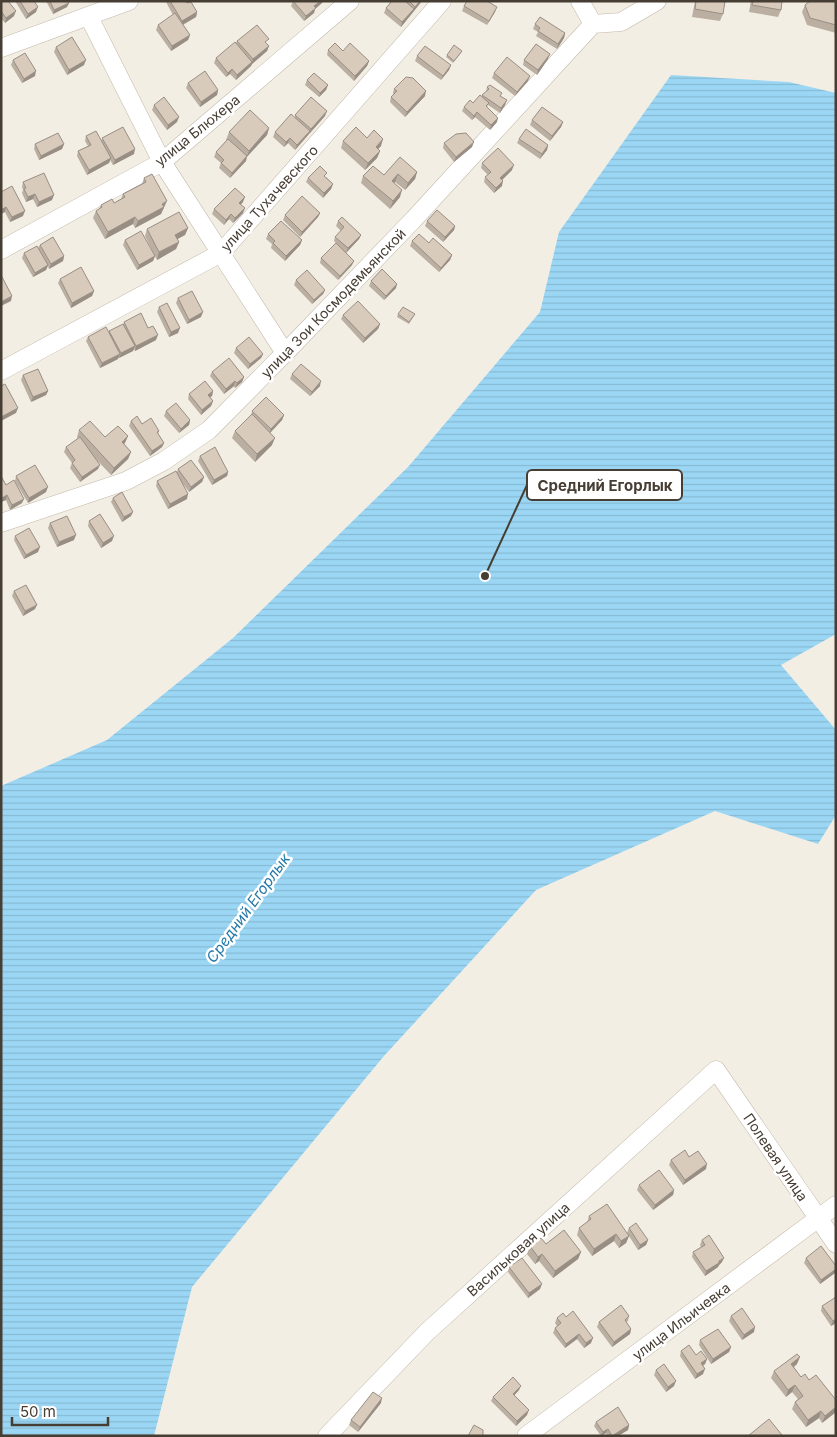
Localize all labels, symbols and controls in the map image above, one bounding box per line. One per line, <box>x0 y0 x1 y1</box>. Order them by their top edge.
street label: улица Блюхера <box>151 91 243 169</box>
street label: улица Тухачевского <box>217 141 321 255</box>
street label: улица Зои Космодемьянской <box>257 225 409 381</box>
callout: Средний Егорлык <box>527 470 682 500</box>
text: Средний Егорлык <box>537 476 673 495</box>
water label: Средний Егорлык <box>202 849 295 966</box>
street label: Полевая улица <box>740 1110 812 1204</box>
street label: Васильковая улица <box>463 1198 573 1300</box>
street label: улица Ильичевка <box>629 1279 733 1363</box>
scale bar <box>12 1394 109 1426</box>
text: 50 m <box>20 1402 56 1421</box>

